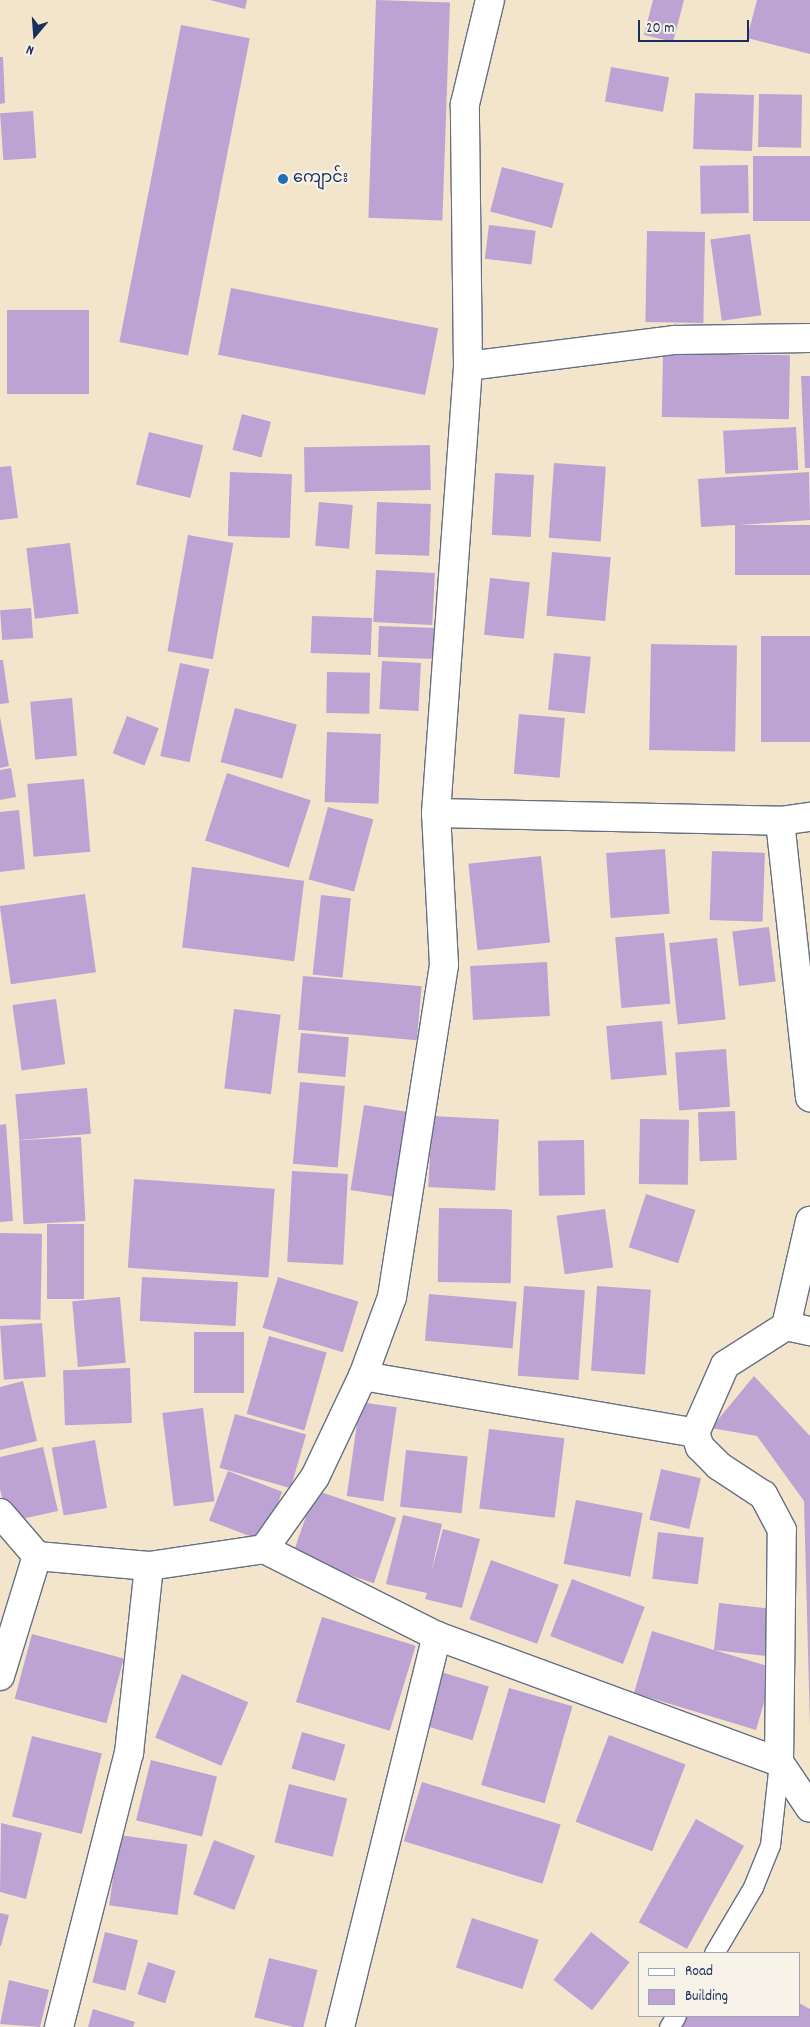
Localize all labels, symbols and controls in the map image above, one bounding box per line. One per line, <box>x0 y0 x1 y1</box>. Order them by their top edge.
north arrow <box>10 10 60 60</box>
scale bar <box>640 10 751 42</box>
text: 20 m <box>646 18 674 40</box>
text: N <box>24 39 37 60</box>
place label: ကျောင်း <box>293 169 348 189</box>
marker: ကျောင်း <box>277 173 289 185</box>
legend <box>638 1952 800 2017</box>
text: Road <box>685 1961 713 1983</box>
text: Building <box>685 1986 728 2008</box>

